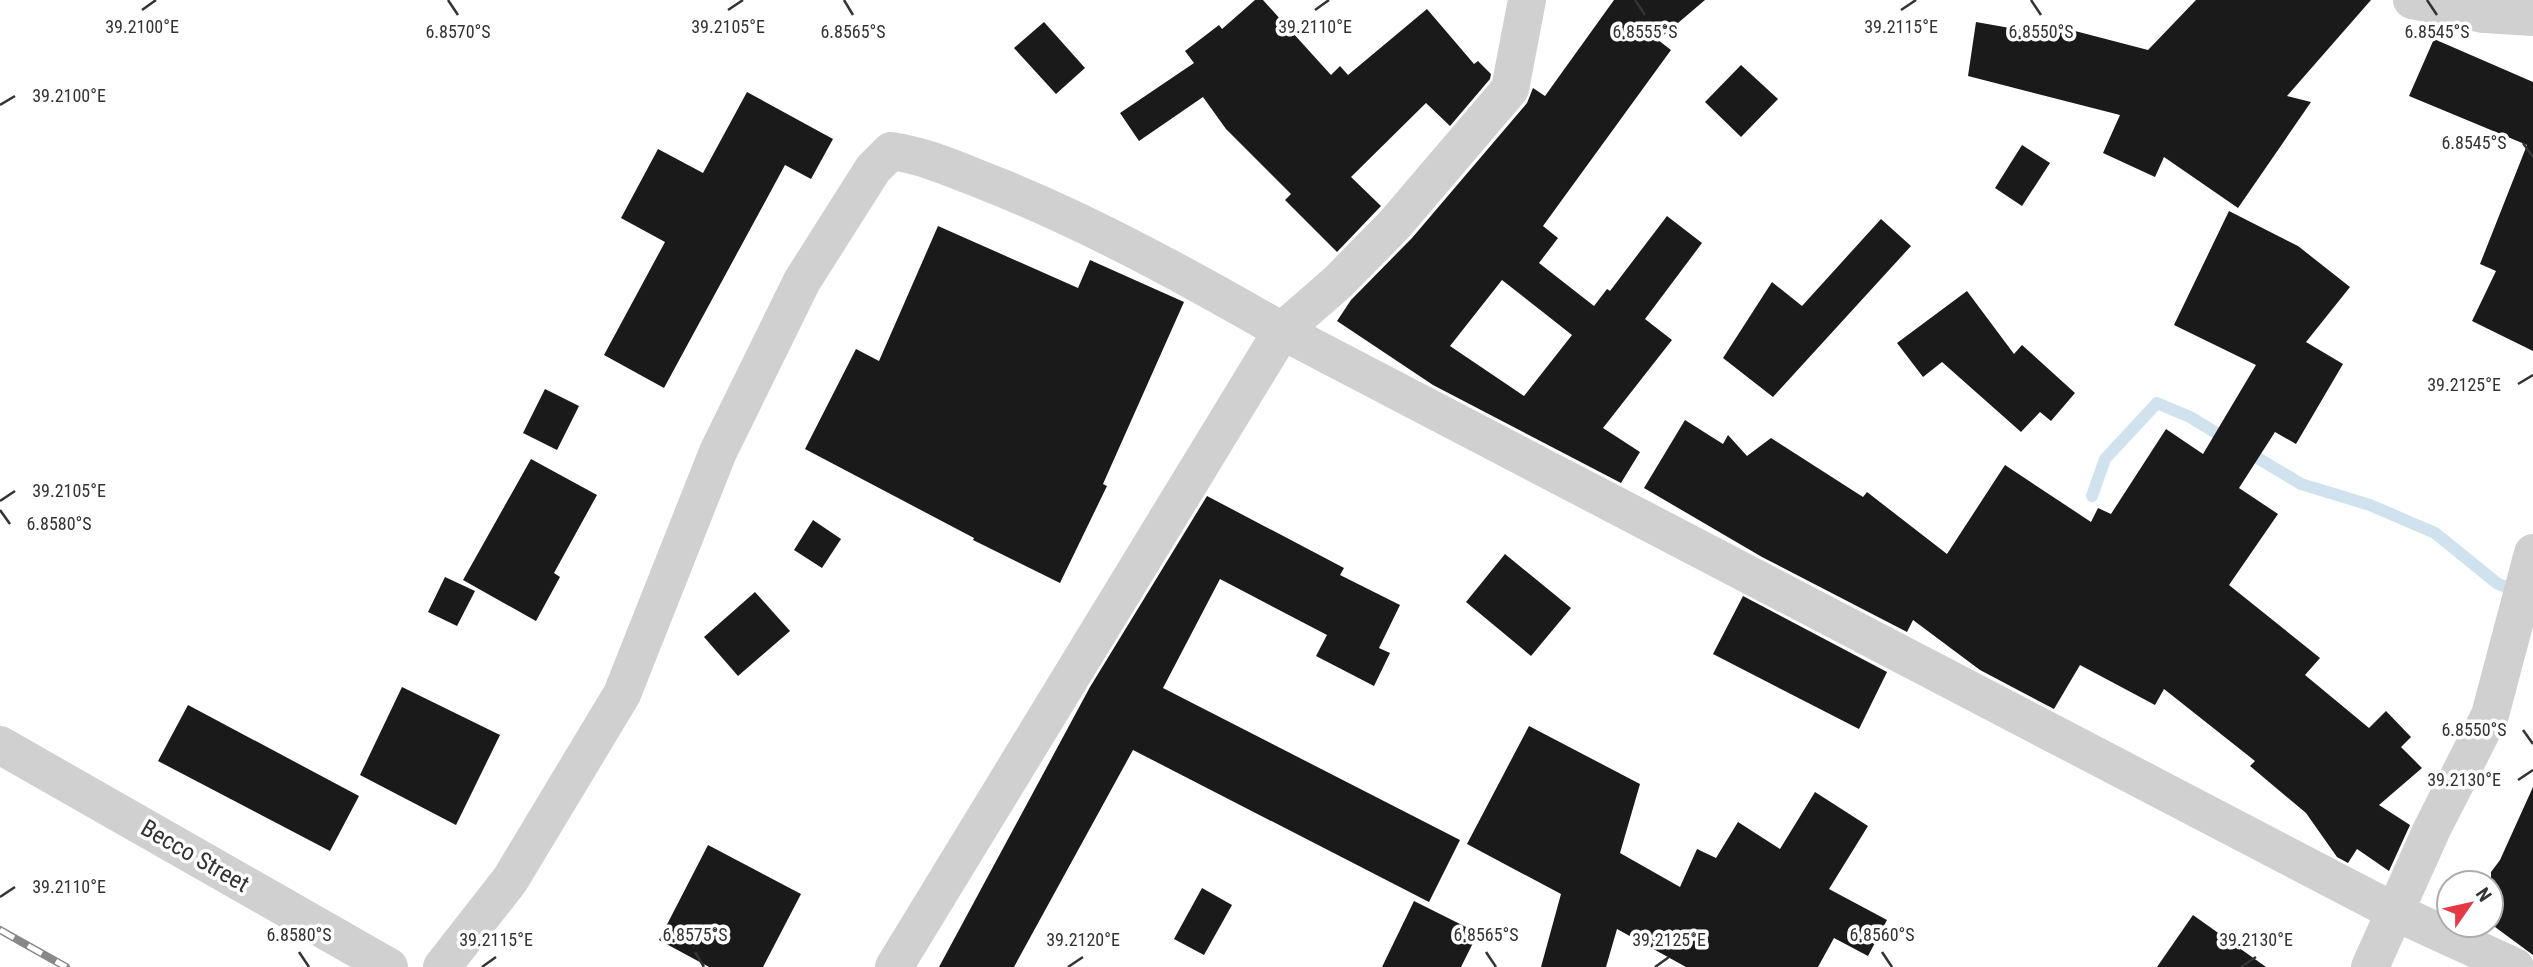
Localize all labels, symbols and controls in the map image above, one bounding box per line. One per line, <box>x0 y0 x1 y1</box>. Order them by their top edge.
text: 39.2100°E <box>105 16 179 37</box>
text: 39.2105°E <box>691 16 765 37</box>
text: 39.2110°E <box>1278 16 1352 37</box>
text: 39.2115°E <box>1864 16 1938 37</box>
text: 6.8570°S <box>425 21 491 42</box>
text: 6.8565°S <box>820 21 886 42</box>
text: 6.8555°S <box>1612 21 1678 42</box>
text: 6.8550°S <box>2008 21 2074 42</box>
text: 6.8545°S <box>2404 21 2470 42</box>
text: 39.2100°E <box>32 85 106 106</box>
text: 6.8545°S <box>2441 132 2507 153</box>
text: 39.2125°E <box>2427 374 2501 395</box>
text: 39.2105°E <box>32 480 106 501</box>
text: 6.8580°S <box>26 513 92 534</box>
text: 6.8550°S <box>2441 719 2507 740</box>
text: 39.2130°E <box>2427 769 2501 790</box>
street label: Becco Street <box>136 814 254 898</box>
north arrow <box>2435 869 2505 939</box>
text: 39.2110°E <box>32 876 106 897</box>
text: N <box>2471 884 2496 906</box>
text: 6.8580°S <box>266 924 332 945</box>
text: 6.8575°S <box>662 924 728 945</box>
text: 6.8565°S <box>1453 924 1519 945</box>
text: 6.8560°S <box>1849 924 1915 945</box>
text: 39.2115°E <box>459 929 533 950</box>
text: 39.2120°E <box>1046 929 1120 950</box>
text: 39.2125°E <box>1632 929 1706 950</box>
text: 39.2130°E <box>2219 929 2293 950</box>

